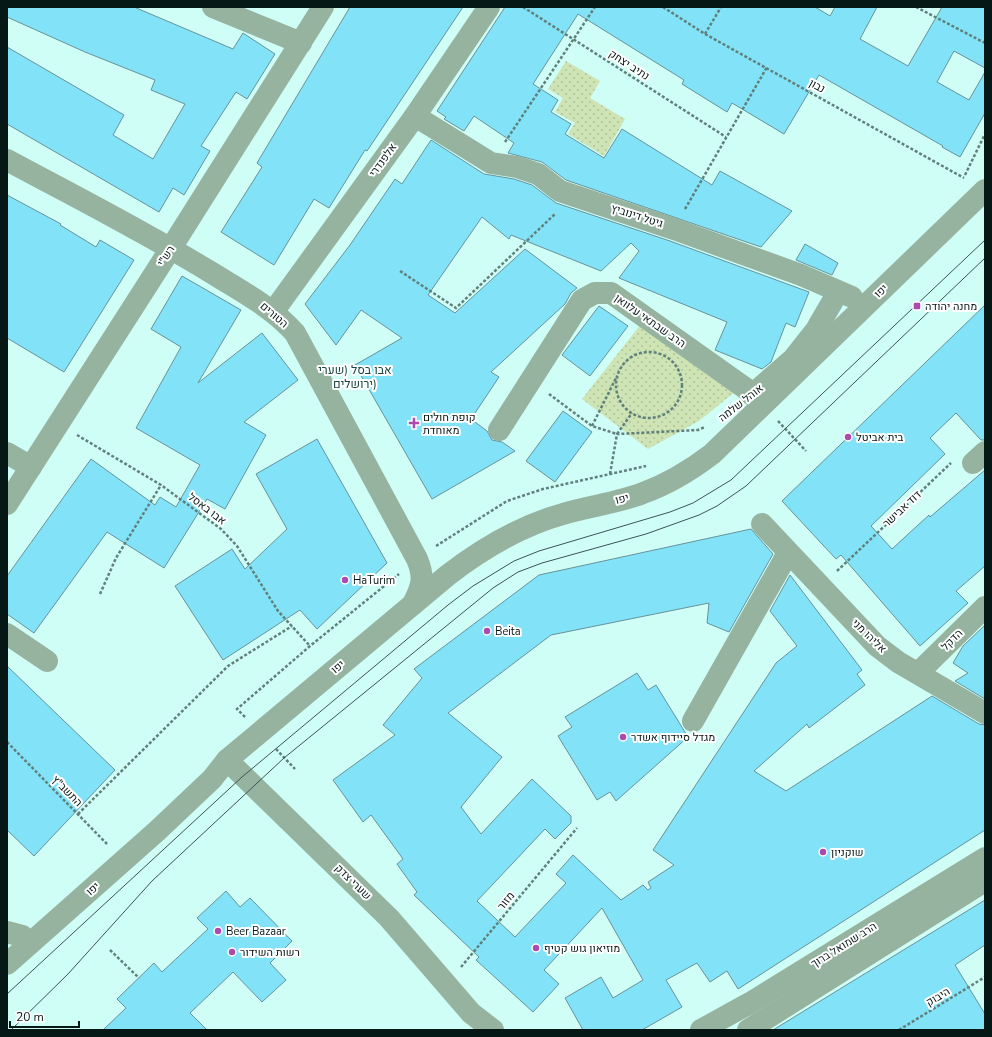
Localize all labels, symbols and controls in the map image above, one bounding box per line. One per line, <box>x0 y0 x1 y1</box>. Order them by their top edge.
street label: נתיב יצחק <box>606 46 652 84</box>
street label: נבון <box>806 76 828 96</box>
street label: אלפנדרי <box>366 140 400 180</box>
street label: גיטל דינוביץ <box>609 201 665 231</box>
street label: רש"י <box>154 243 178 269</box>
street label: יפו <box>871 281 891 301</box>
street label: הרב שבתאי עלוואן <box>611 291 689 351</box>
street label: הטורים <box>257 299 291 331</box>
place label: מחנה יהודה <box>925 299 977 314</box>
marker: מחנה יהודה <box>912 301 922 311</box>
district label: אבו בסל (שערי ירושלים) <box>318 362 392 392</box>
street label: אוהל שלמה <box>715 381 767 425</box>
place label: קופת חולים מאוחדת <box>423 410 476 438</box>
marker: קופת חולים מאוחדת <box>408 417 420 429</box>
place label: בית אביטל <box>856 430 904 445</box>
marker: בית אביטל <box>843 432 853 442</box>
street label: דוד אבישר <box>879 487 925 531</box>
street label: אבו באסל <box>185 490 229 528</box>
street label: יפו <box>614 490 630 508</box>
place label: HaTurim <box>353 573 395 588</box>
marker: HaTurim <box>340 575 350 585</box>
street label: אליהו מני <box>848 616 890 656</box>
place label: Beita <box>495 624 521 639</box>
marker: Beita <box>482 626 492 636</box>
street label: הדקל <box>938 626 966 654</box>
street label: יפו <box>328 657 348 677</box>
place label: מגדל סיידוף אשדר <box>631 730 715 745</box>
marker: מגדל סיידוף אשדר <box>618 732 628 742</box>
street label: התשב"ץ <box>48 772 86 810</box>
place label: שוקניון <box>831 845 864 860</box>
marker: שוקניון <box>818 847 828 857</box>
street label: שערי צדק <box>332 861 374 903</box>
street label: יפו <box>83 879 103 899</box>
street label: מזור <box>494 889 518 913</box>
street label: הרב שמואל ברוך <box>808 919 880 971</box>
place label: Beer Bazaar <box>226 924 286 939</box>
marker: Beer Bazaar <box>213 926 223 936</box>
place label: מוזיאון גוש קטיף <box>544 941 620 956</box>
marker: מוזיאון גוש קטיף <box>531 943 541 953</box>
place label: רשות השידור <box>240 945 300 960</box>
marker: רשות השידור <box>227 947 237 957</box>
street label: היבוק <box>923 984 953 1010</box>
scale bar <box>10 1003 79 1029</box>
text: 20 m <box>16 1009 44 1025</box>

